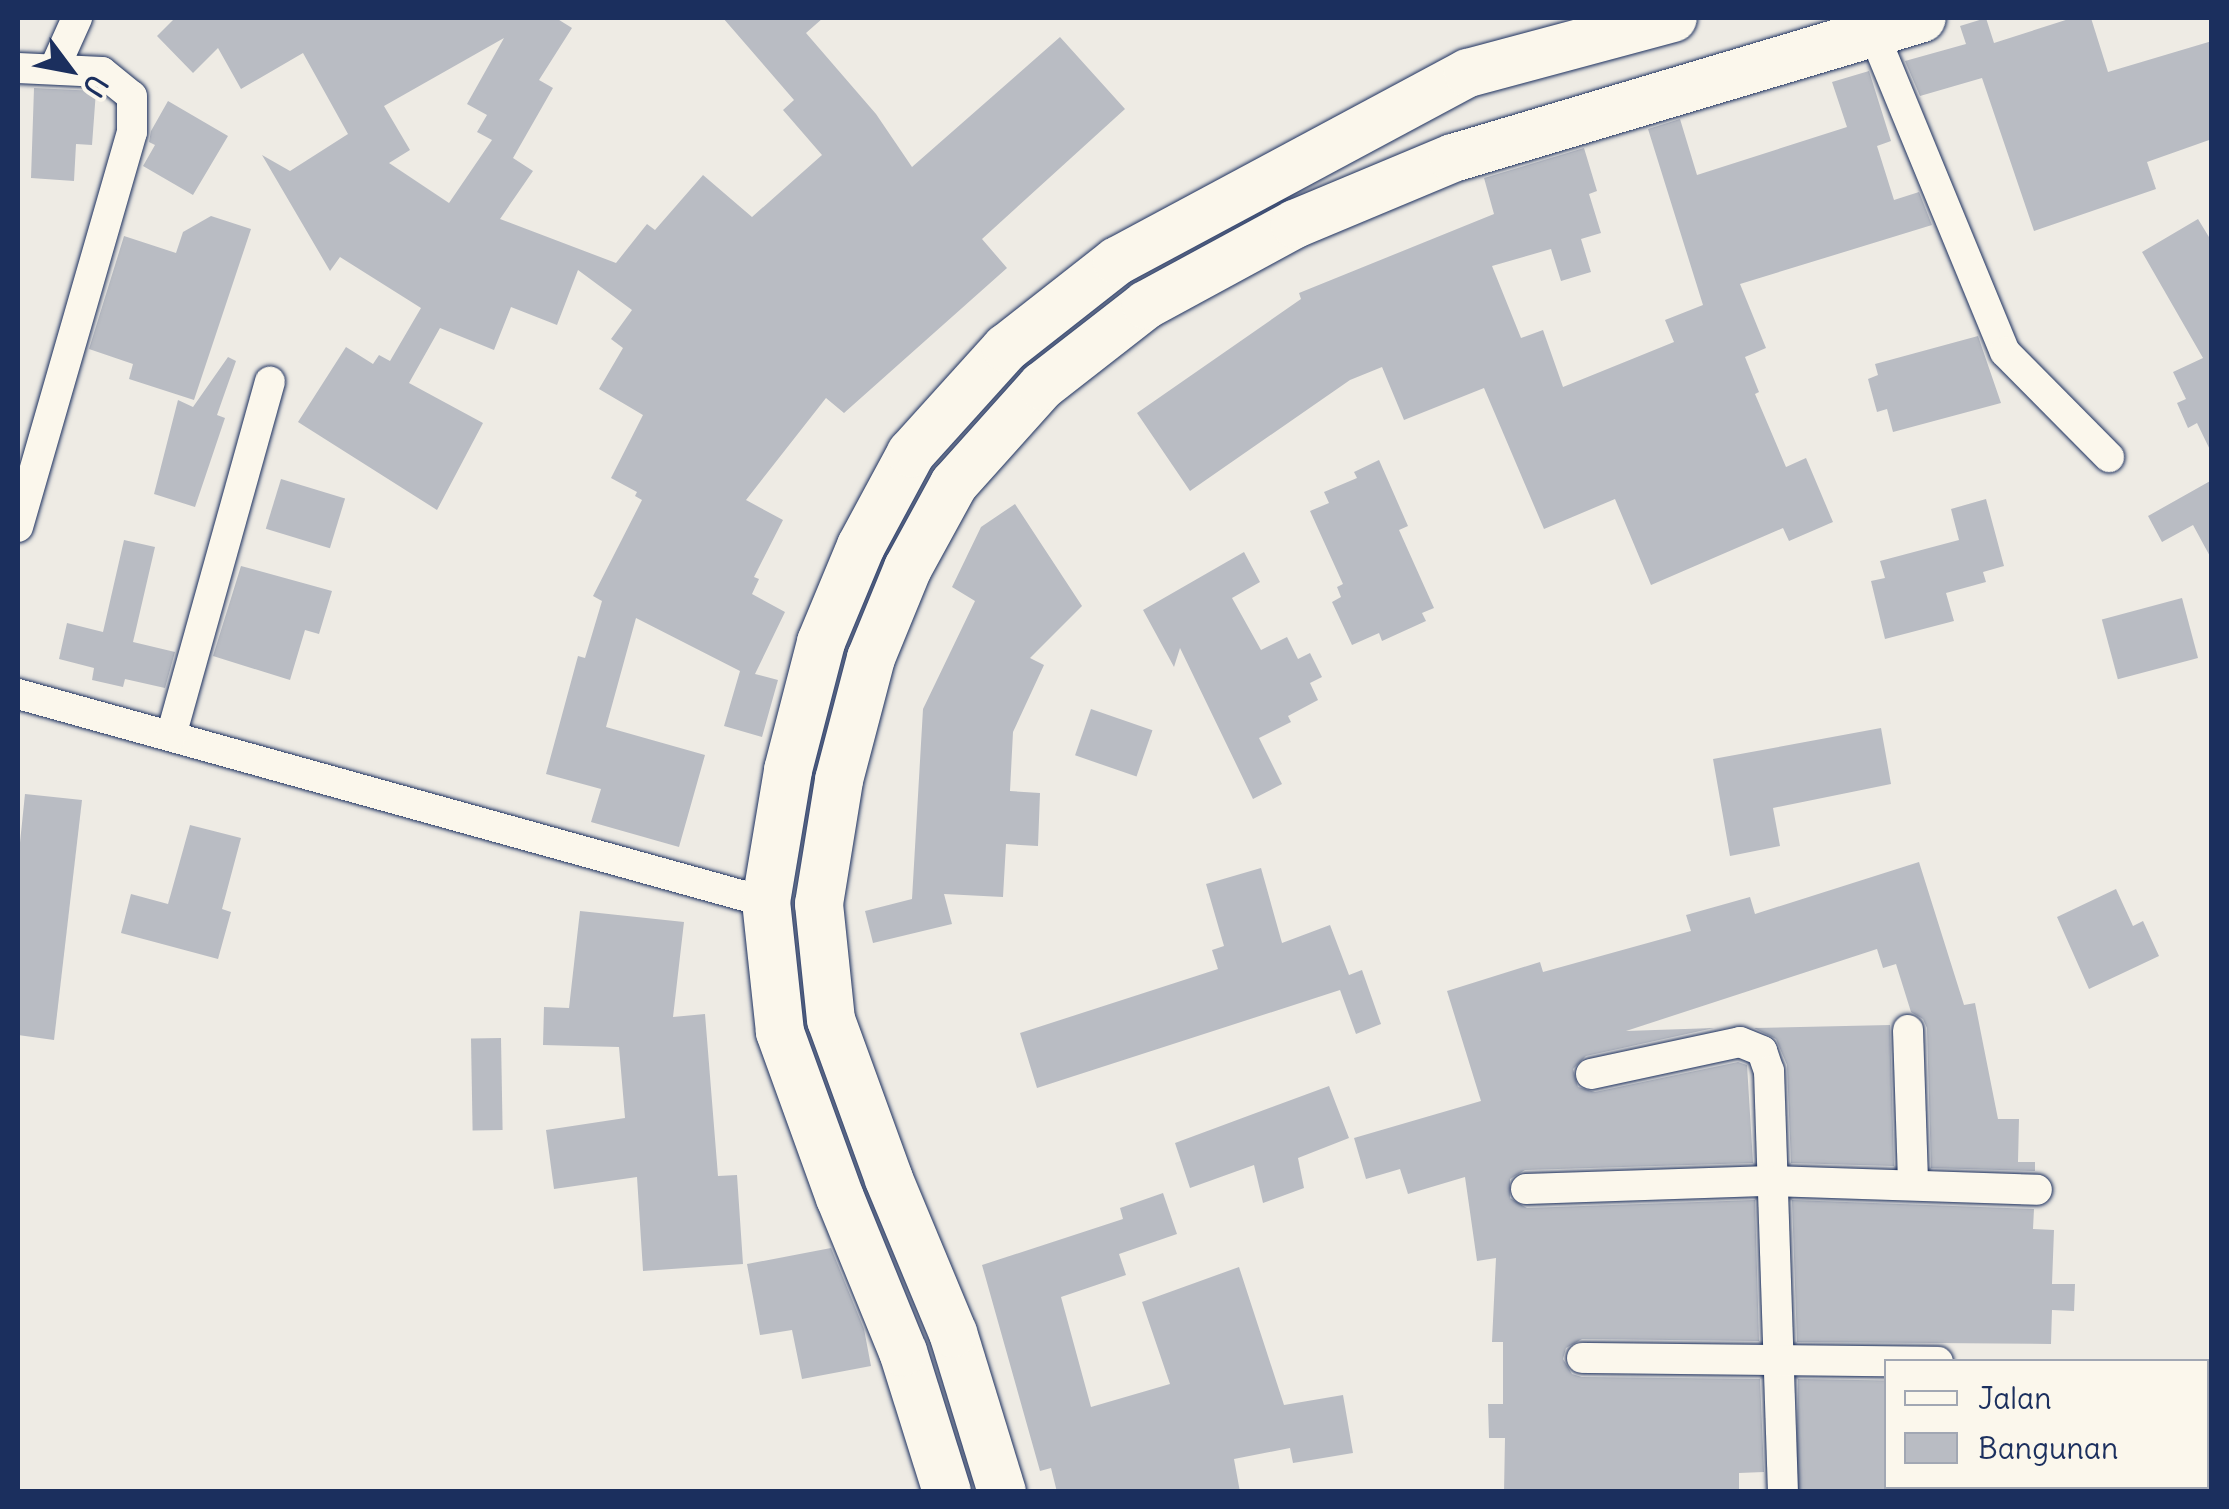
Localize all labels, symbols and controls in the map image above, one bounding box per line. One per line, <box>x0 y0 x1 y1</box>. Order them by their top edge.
north arrow <box>20 20 120 120</box>
text: U <box>75 68 116 104</box>
legend <box>1884 1359 2209 1489</box>
text: Jalan <box>1978 1379 2052 1417</box>
text: Bangunan <box>1978 1429 2118 1467</box>

